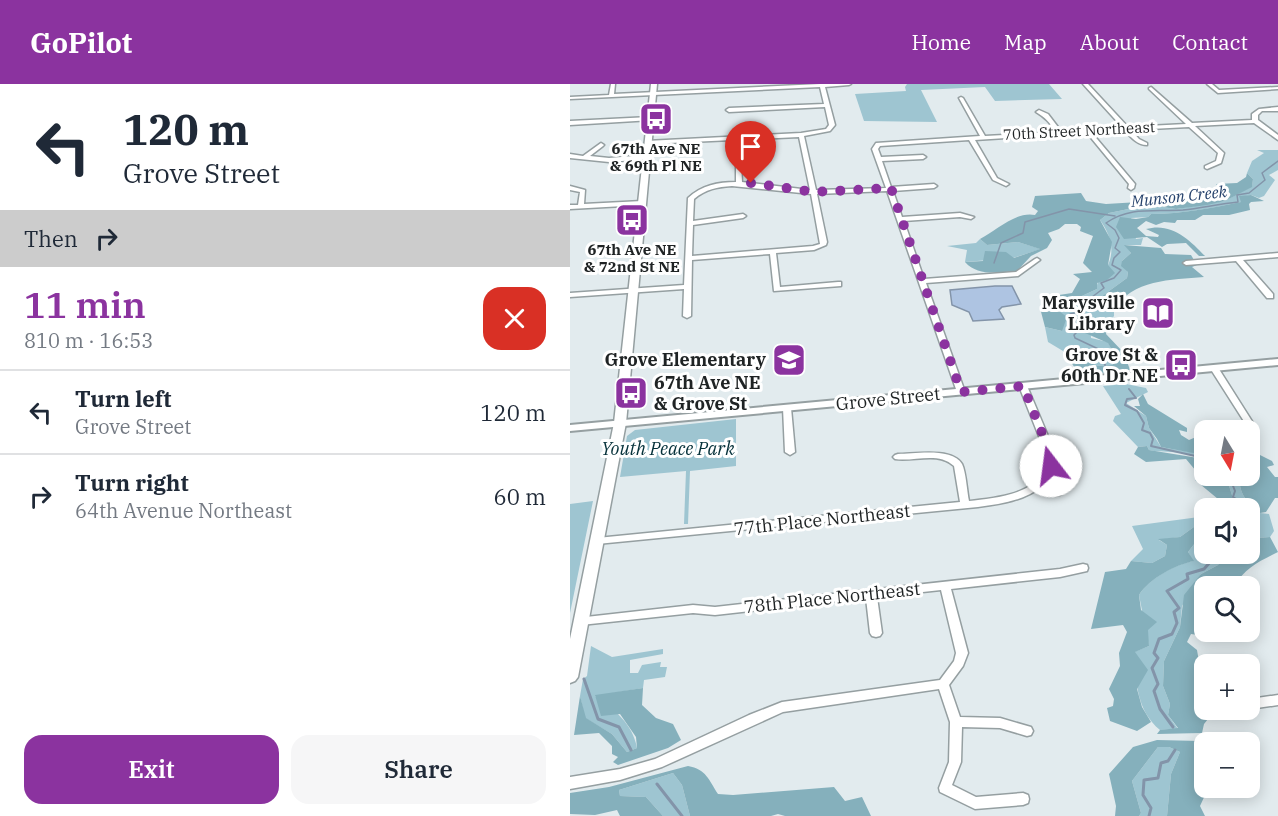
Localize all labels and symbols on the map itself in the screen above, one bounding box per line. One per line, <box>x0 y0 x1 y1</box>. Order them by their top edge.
bus stop icon: 67th Ave NE & 69th Pl NE <box>638 101 674 137</box>
street label: 70th Street Northeast <box>1003 117 1155 144</box>
pin <box>725 121 776 183</box>
place label: 67th Ave NE & 69th Pl NE <box>610 139 702 175</box>
water label: Munson Creek <box>1129 181 1228 211</box>
bus stop icon: 67th Ave NE & 72nd St NE <box>614 202 650 238</box>
place label: 67th Ave NE & 72nd St NE <box>584 240 680 276</box>
place label: Marysville Library <box>1042 291 1136 335</box>
library icon: Marysville Library <box>1140 295 1176 331</box>
school or university icon: Grove Elementary <box>771 342 807 378</box>
place label: Grove St & 60th Dr NE <box>1061 343 1159 387</box>
bus stop icon: Grove St & 60th Dr NE <box>1163 347 1199 383</box>
place label: Grove Elementary <box>605 348 767 371</box>
place label: 67th Ave NE & Grove St <box>654 371 761 415</box>
bus stop icon: 67th Ave NE & Grove St <box>613 375 649 411</box>
street label: Grove Street <box>835 382 941 415</box>
north arrow <box>1194 420 1260 486</box>
position arrow <box>1019 434 1083 498</box>
park label: Youth Peace Park <box>601 437 735 460</box>
street label: 77th Place Northeast <box>733 499 911 540</box>
street label: 78th Place Northeast <box>743 577 921 618</box>

